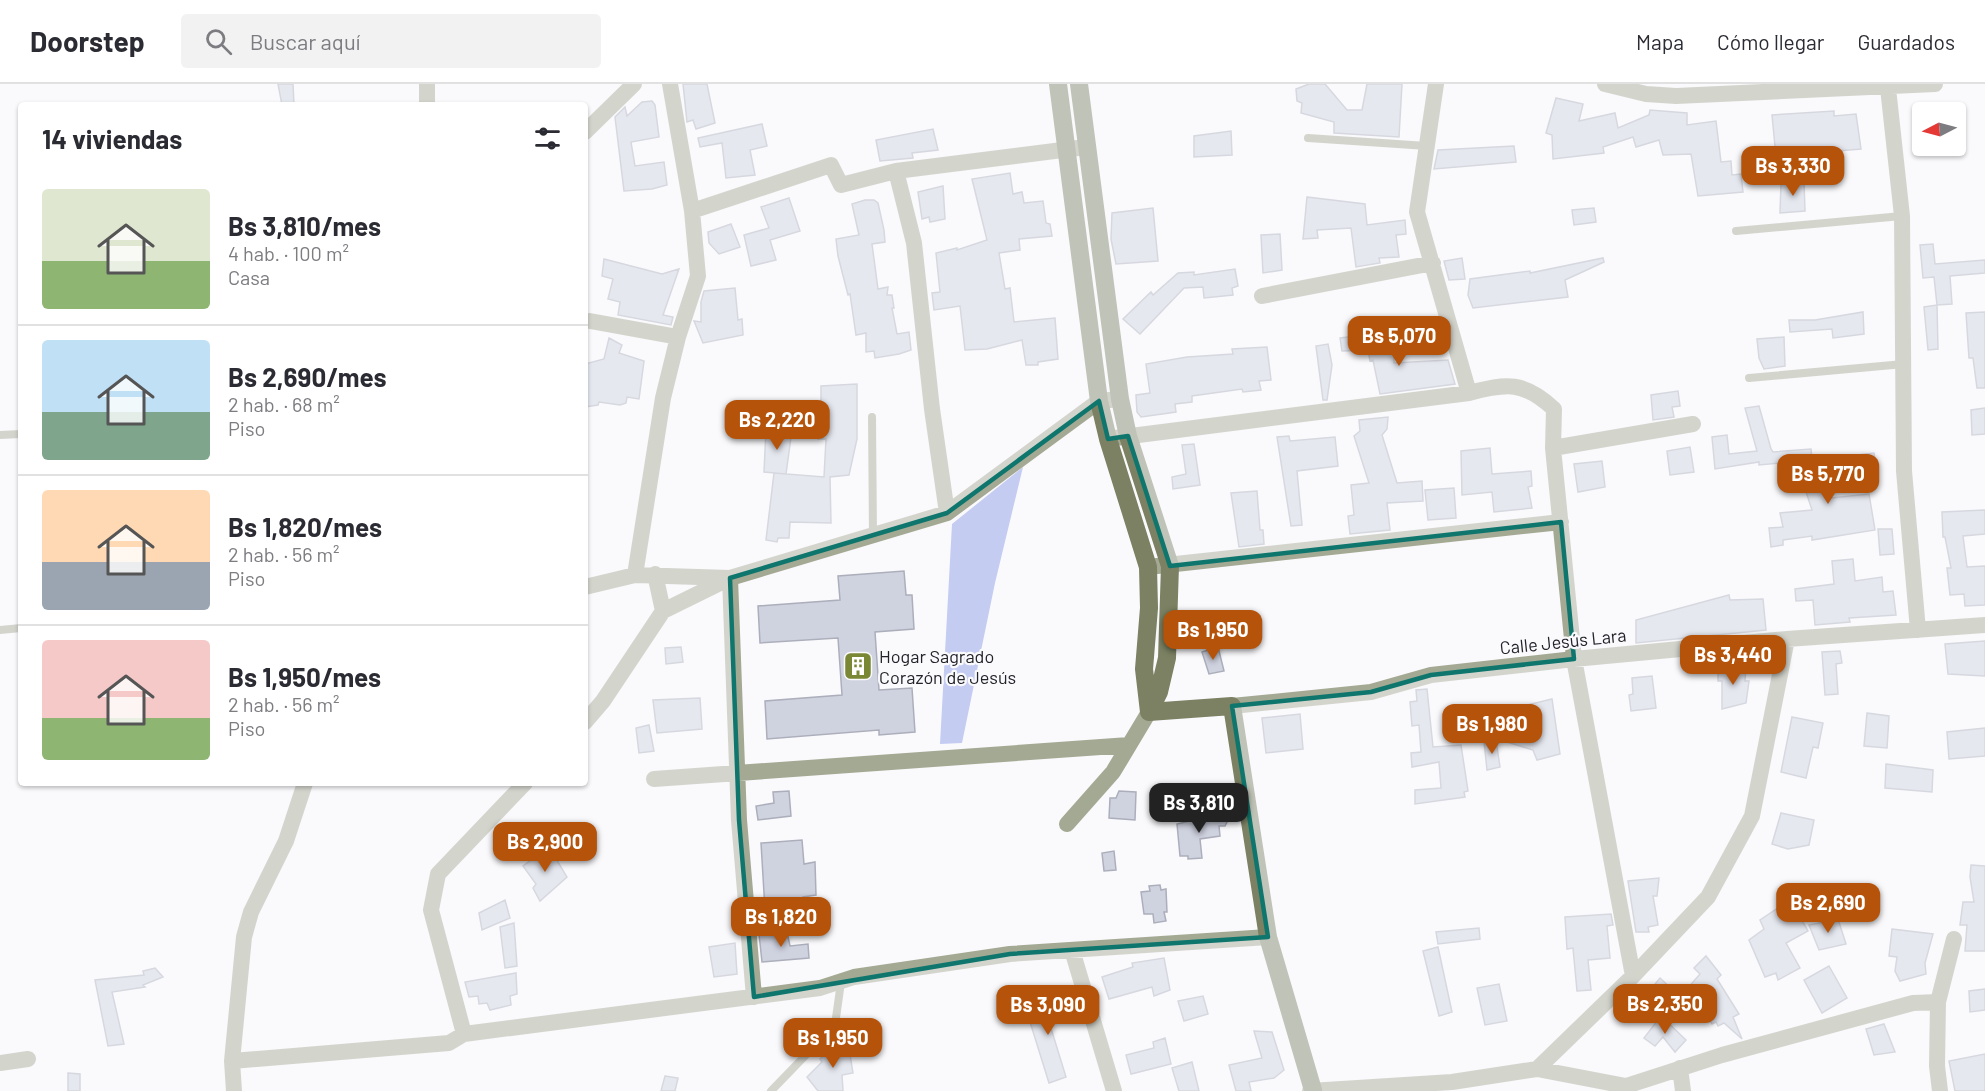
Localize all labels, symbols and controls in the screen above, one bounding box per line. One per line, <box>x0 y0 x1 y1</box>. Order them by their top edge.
search box <box>181 14 601 68</box>
text: Doorstep <box>30 24 145 58</box>
icon: search <box>202 25 235 58</box>
text: Buscar aquí <box>250 28 360 54</box>
text: Mapa <box>1636 29 1684 54</box>
text: Cómo llegar <box>1717 29 1824 54</box>
text: Guardados <box>1857 29 1955 54</box>
north arrow <box>1912 102 1966 156</box>
map controls <box>1912 102 1966 156</box>
icon: filters <box>531 122 564 155</box>
text: 14 viviendas <box>42 123 182 154</box>
pin: Bs 3,330 <box>1731 146 1855 197</box>
text: Bs 3,330 <box>1755 153 1831 177</box>
text: Bs 3,810/mes <box>228 210 381 241</box>
icon: home <box>90 213 162 285</box>
text: 4 hab. · 100 m² <box>228 241 349 265</box>
text: Casa <box>228 265 270 289</box>
pin: Bs 5,070 <box>1337 316 1461 367</box>
text: Bs 5,070 <box>1362 323 1436 347</box>
text: Bs 2,690/mes <box>228 361 386 392</box>
icon: home <box>90 364 162 436</box>
text: 2 hab. · 68 m² <box>228 392 340 416</box>
pin: Bs 2,220 <box>715 400 839 451</box>
text: Bs 2,220 <box>739 407 815 431</box>
text: Piso <box>228 416 265 440</box>
pin: Bs 5,770 <box>1766 454 1890 505</box>
text: Bs 5,770 <box>1791 461 1865 485</box>
text: Bs 1,820/mes <box>228 511 382 542</box>
icon: home <box>90 514 162 586</box>
text: 2 hab. · 56 m² <box>228 542 340 566</box>
text: Piso <box>228 566 265 590</box>
pin: Bs 1,950 <box>1151 610 1275 661</box>
text: Bs 1,950 <box>1177 617 1249 641</box>
street label: Calle Jesús Lara <box>1499 623 1627 659</box>
pin: Bs 3,440 <box>1671 635 1795 686</box>
text: Bs 3,440 <box>1694 642 1772 666</box>
place label: Hogar Sagrado Corazón de Jesús <box>879 645 1016 688</box>
building icon: Hogar Sagrado Corazón de Jesús <box>842 650 874 682</box>
text: Bs 1,950/mes <box>228 661 381 692</box>
icon: home <box>90 664 162 736</box>
text: 2 hab. · 56 m² <box>228 692 340 716</box>
pin: Bs 1,980 <box>1430 704 1554 755</box>
text: Bs 1,980 <box>1456 711 1528 735</box>
text: Piso <box>228 716 265 740</box>
pin: Bs 3,810 <box>1137 783 1261 834</box>
text: Bs 3,810 <box>1163 790 1235 814</box>
pin: Bs 2,900 <box>483 822 607 873</box>
text: Bs 2,900 <box>507 829 583 853</box>
pin: Bs 2,690 <box>1766 883 1890 934</box>
text: Bs 2,690 <box>1790 890 1866 914</box>
pin: Bs 1,820 <box>719 897 843 948</box>
text: Bs 1,820 <box>745 904 817 928</box>
pin: Bs 2,350 <box>1603 984 1727 1035</box>
pin: Bs 3,090 <box>986 985 1110 1036</box>
text: Bs 2,350 <box>1627 991 1703 1015</box>
text: Bs 3,090 <box>1010 992 1086 1016</box>
pin: Bs 1,950 <box>771 1018 895 1069</box>
text: Bs 1,950 <box>797 1025 869 1049</box>

